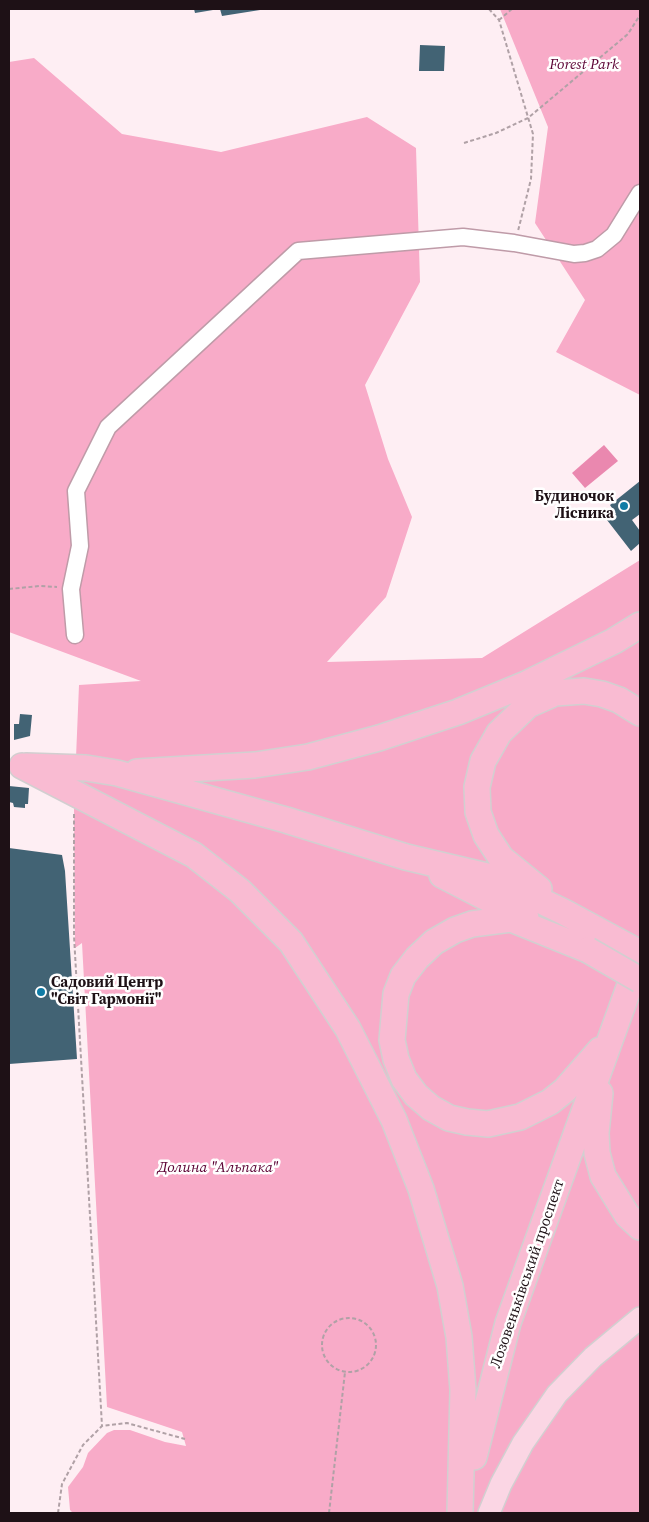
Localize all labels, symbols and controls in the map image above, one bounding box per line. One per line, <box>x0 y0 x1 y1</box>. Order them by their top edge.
park label: Forest Park <box>549 56 619 74</box>
place label: Будиночок Лісника <box>535 488 614 523</box>
marker: Будиночок Лісника <box>618 500 630 512</box>
place label: Садовий Центр "Світ Гармонії" <box>51 974 163 1009</box>
marker: Садовий Центр "Світ Гармонії" <box>35 986 47 998</box>
park label: Долина "Альпака" <box>158 1159 278 1177</box>
street label: Лозовеньківський проспект <box>487 1177 569 1371</box>

